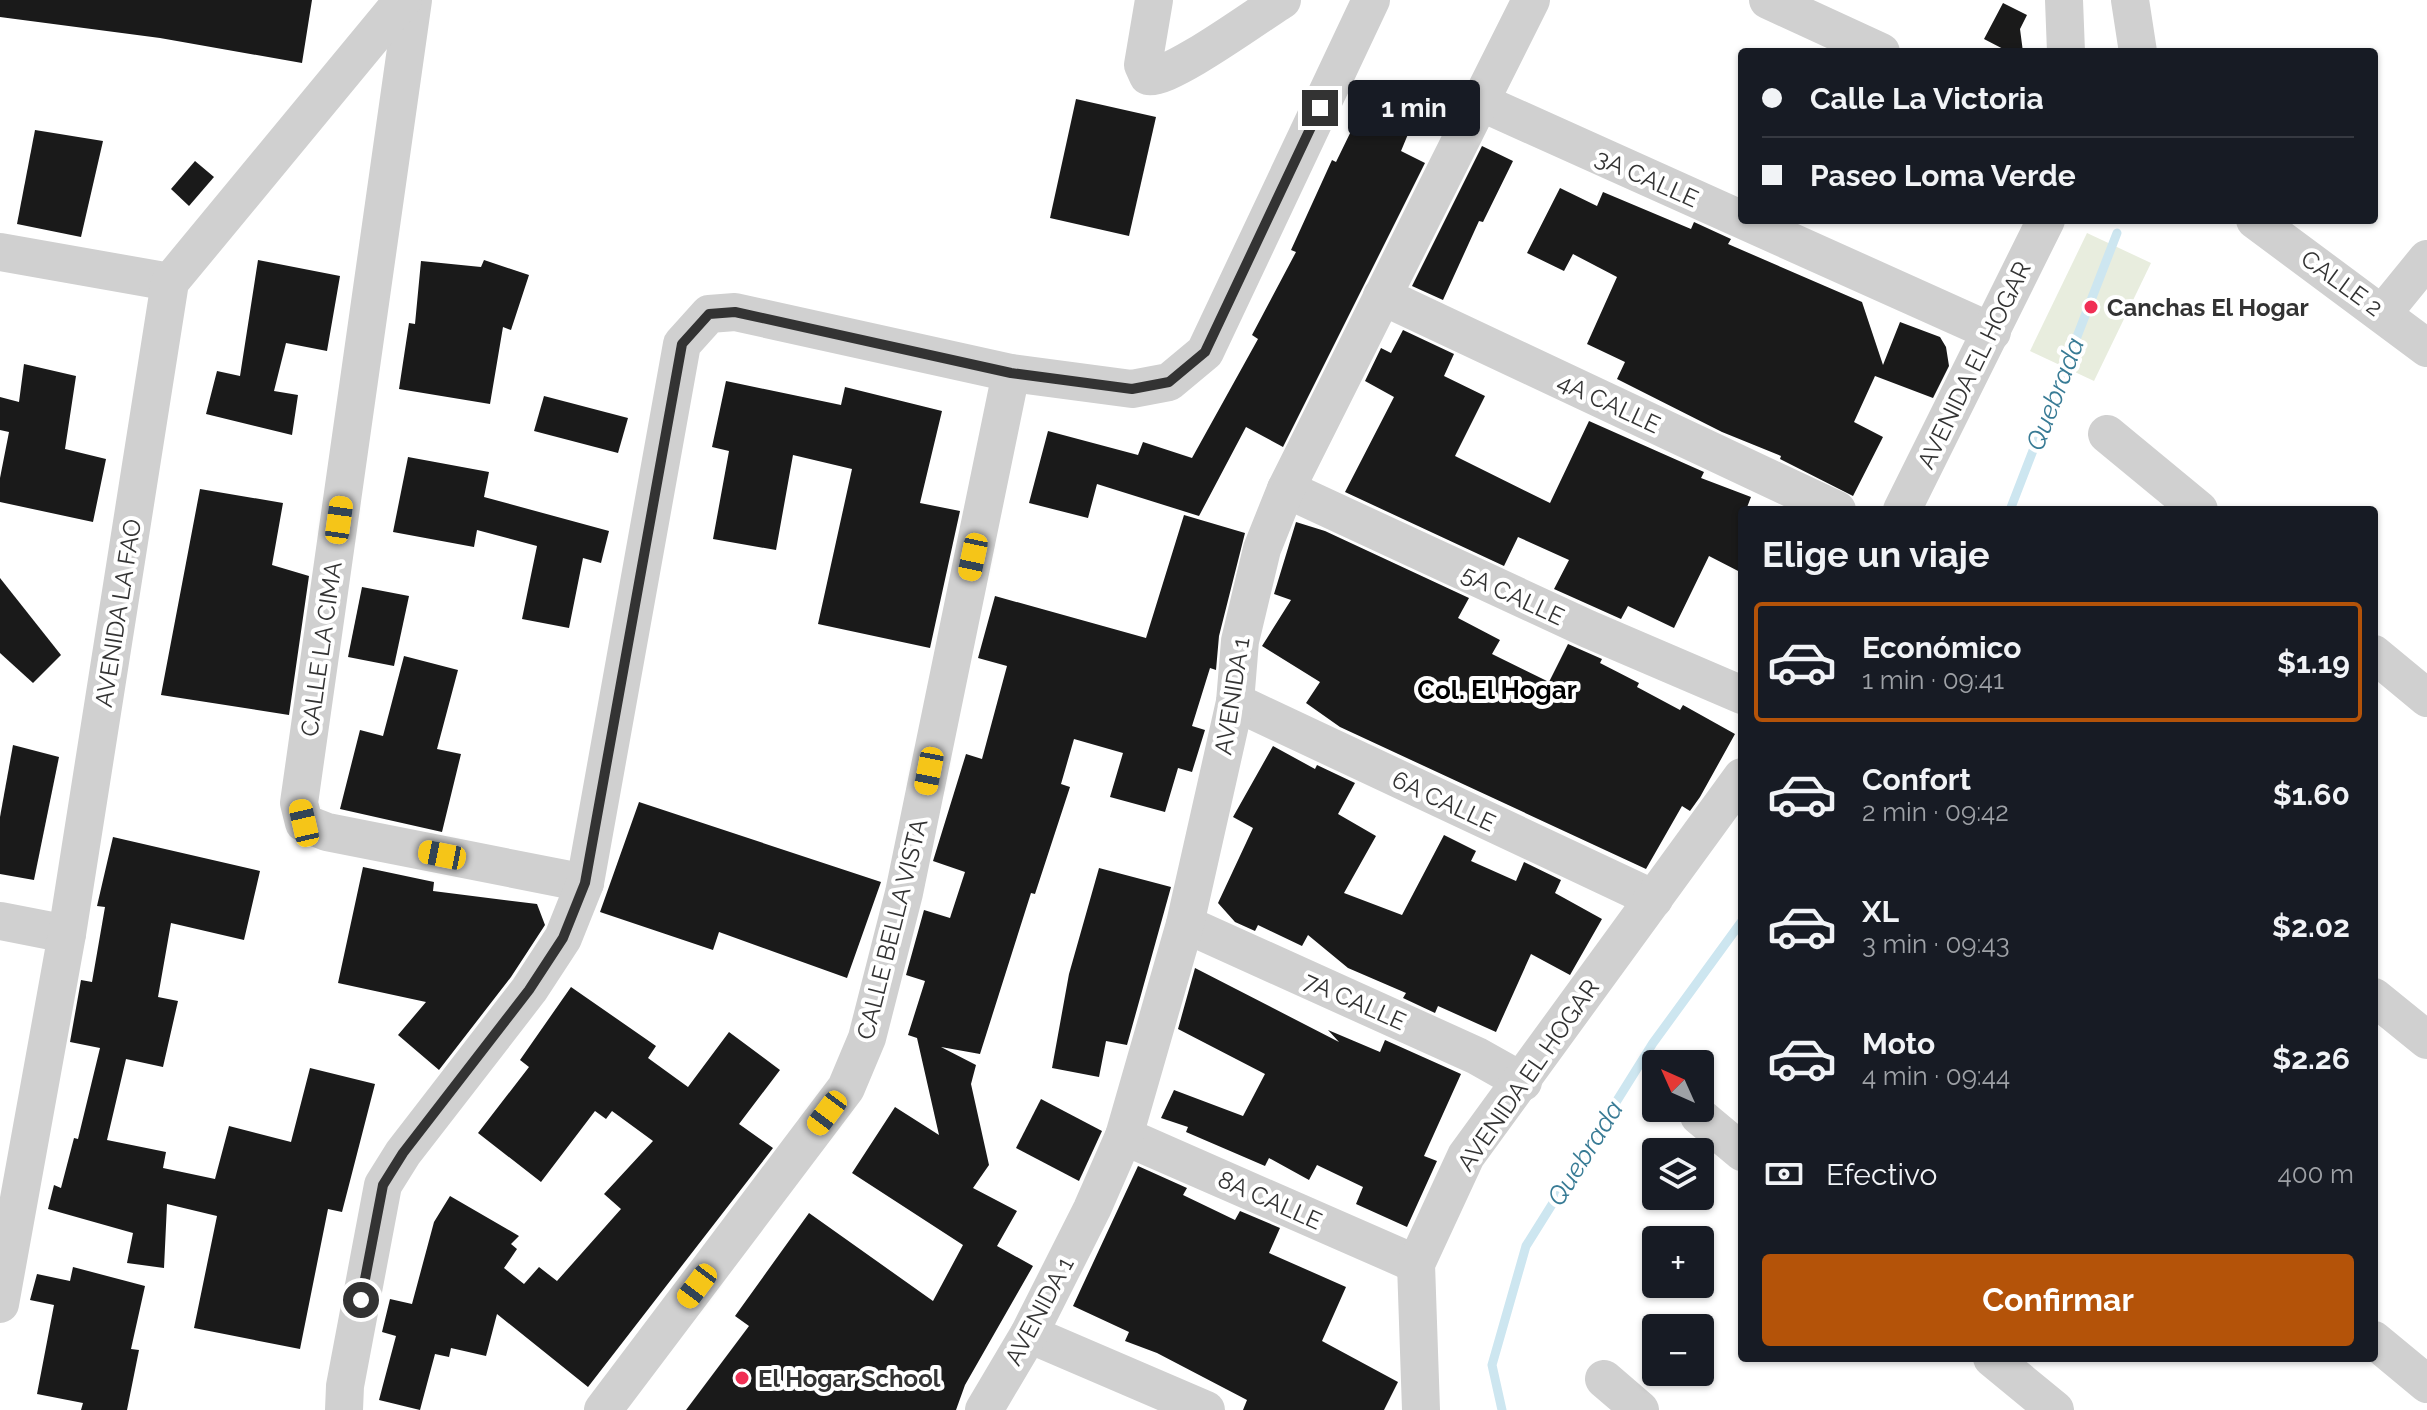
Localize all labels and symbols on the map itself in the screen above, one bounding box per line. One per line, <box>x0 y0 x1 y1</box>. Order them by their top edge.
callout: 1 min <box>1348 80 1480 136</box>
route end <box>1302 90 1338 126</box>
street label: 3A CALLE <box>1591 142 1703 214</box>
street label: CALLE 2 <box>2296 244 2388 322</box>
street label: AVENIDA EL HOGAR <box>1911 257 2037 473</box>
place label: Canchas El Hogar <box>2107 293 2309 322</box>
marker: Canchas El Hogar <box>2082 298 2100 316</box>
water label: Quebrada <box>2020 334 2090 454</box>
street label: 4A CALLE <box>1553 367 1665 439</box>
car <box>324 495 354 545</box>
street label: AVENIDA LA FAO <box>89 517 147 709</box>
car <box>956 531 990 583</box>
street label: 5A CALLE <box>1457 559 1569 631</box>
street label: CALLE LA CIMA <box>294 560 348 738</box>
street label: AVENIDA 1 <box>1208 635 1256 757</box>
district label: Col. El Hogar <box>1417 675 1577 705</box>
car <box>913 745 945 797</box>
street label: 6A CALLE <box>1388 764 1500 838</box>
car <box>287 797 321 849</box>
street label: CALLE BELLA VISTA <box>851 816 933 1042</box>
car <box>416 839 468 871</box>
street label: 7A CALLE <box>1300 966 1410 1036</box>
street label: AVENIDA EL HOGAR <box>1451 974 1605 1176</box>
north arrow <box>1642 1050 1714 1122</box>
car <box>803 1087 851 1139</box>
water label: Quebrada <box>1541 1095 1629 1211</box>
street label: 8A CALLE <box>1214 1164 1326 1236</box>
street label: AVENIDA 1 <box>998 1252 1080 1370</box>
car <box>673 1260 721 1312</box>
route start <box>343 1282 379 1318</box>
place label: El Hogar School <box>758 1364 941 1393</box>
marker: El Hogar School <box>733 1369 751 1387</box>

